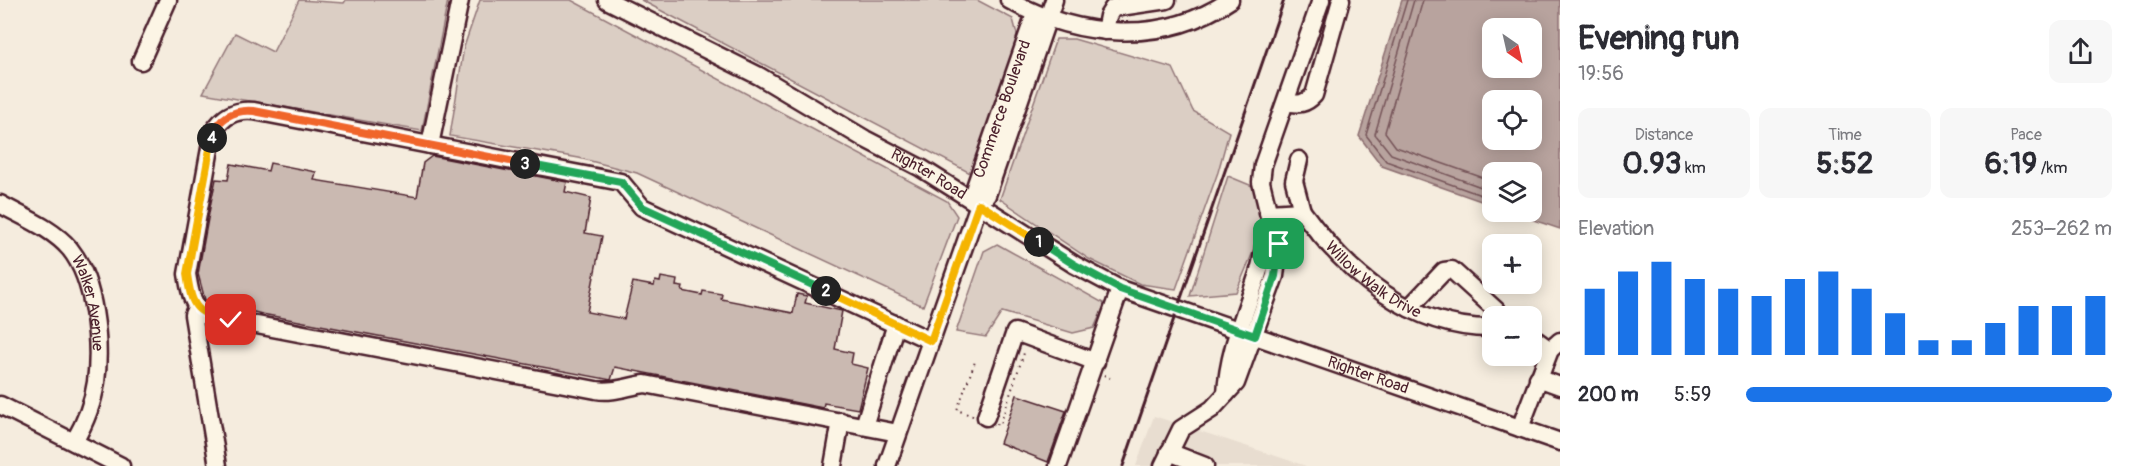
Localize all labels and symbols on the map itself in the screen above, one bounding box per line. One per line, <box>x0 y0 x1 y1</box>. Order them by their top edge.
north arrow <box>1482 18 1542 78</box>
street label: Commerce Boulevard <box>969 37 1035 181</box>
pin: 4 <box>197 123 227 153</box>
street label: Righter Road <box>887 144 970 204</box>
pin: 3 <box>510 149 540 179</box>
pin <box>1253 218 1304 269</box>
pin: 1 <box>1024 227 1054 257</box>
street label: Willow Walk Drive <box>1321 237 1424 323</box>
street label: Walker Avenue <box>67 252 108 351</box>
pin: 2 <box>811 276 841 306</box>
pin <box>205 294 256 345</box>
street label: Righter Road <box>1325 352 1411 399</box>

